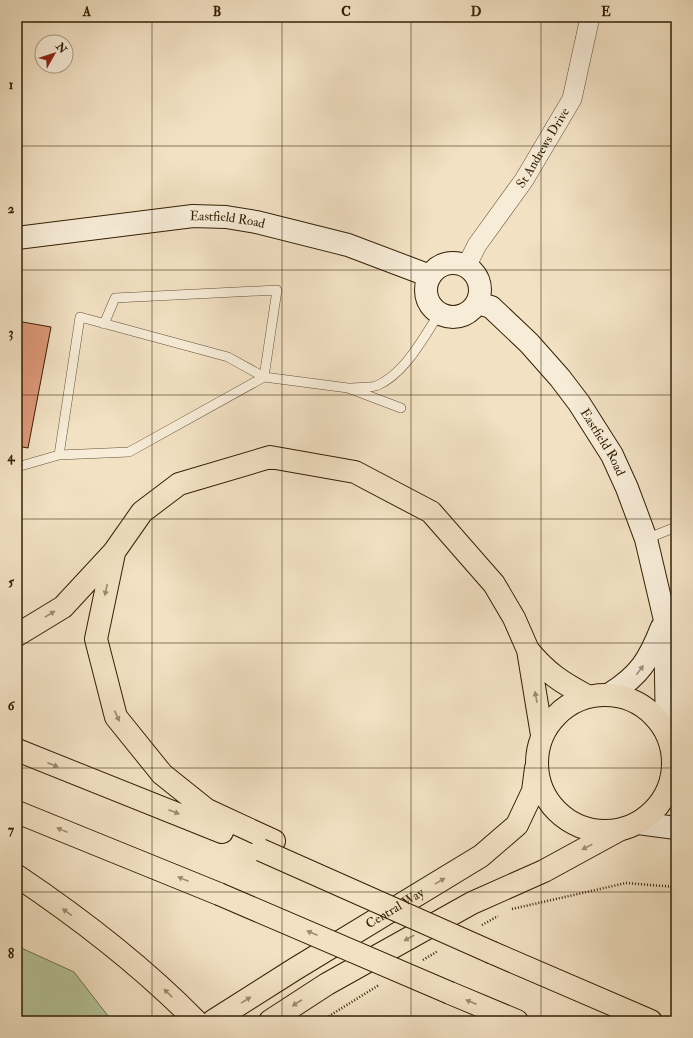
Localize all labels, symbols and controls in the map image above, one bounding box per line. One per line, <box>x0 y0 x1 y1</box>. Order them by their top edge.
text: A <box>82 4 92 20</box>
text: B <box>213 4 221 20</box>
text: C <box>341 4 351 20</box>
text: D <box>471 4 482 20</box>
text: E <box>601 4 611 20</box>
north arrow <box>34 34 74 74</box>
text: N <box>53 39 70 57</box>
text: 1 <box>9 77 14 93</box>
street label: St Andrews Drive <box>513 104 573 191</box>
text: 2 <box>8 201 15 217</box>
street label: Eastfield Road <box>190 208 267 232</box>
text: 3 <box>9 325 14 341</box>
street label: Eastfield Road <box>577 406 629 479</box>
text: 4 <box>6 449 15 465</box>
text: 5 <box>8 574 14 590</box>
one-way arrow <box>102 584 108 596</box>
one-way arrow <box>44 611 56 618</box>
one-way arrow <box>635 664 644 675</box>
one-way arrow <box>533 691 539 703</box>
text: 6 <box>8 698 16 714</box>
one-way arrow <box>114 710 120 722</box>
one-way arrow <box>48 762 60 768</box>
one-way arrow <box>169 809 181 815</box>
text: 7 <box>8 822 15 838</box>
one-way arrow <box>56 827 68 833</box>
one-way arrow <box>582 844 593 850</box>
one-way arrow <box>177 876 188 882</box>
one-way arrow <box>434 877 446 884</box>
street label: Central Way <box>363 884 428 932</box>
one-way arrow <box>62 907 73 916</box>
one-way arrow <box>305 930 317 936</box>
one-way arrow <box>404 934 415 941</box>
text: 8 <box>8 946 14 962</box>
one-way arrow <box>163 988 173 998</box>
one-way arrow <box>241 996 251 1004</box>
one-way arrow <box>464 998 476 1004</box>
one-way arrow <box>292 999 302 1007</box>

